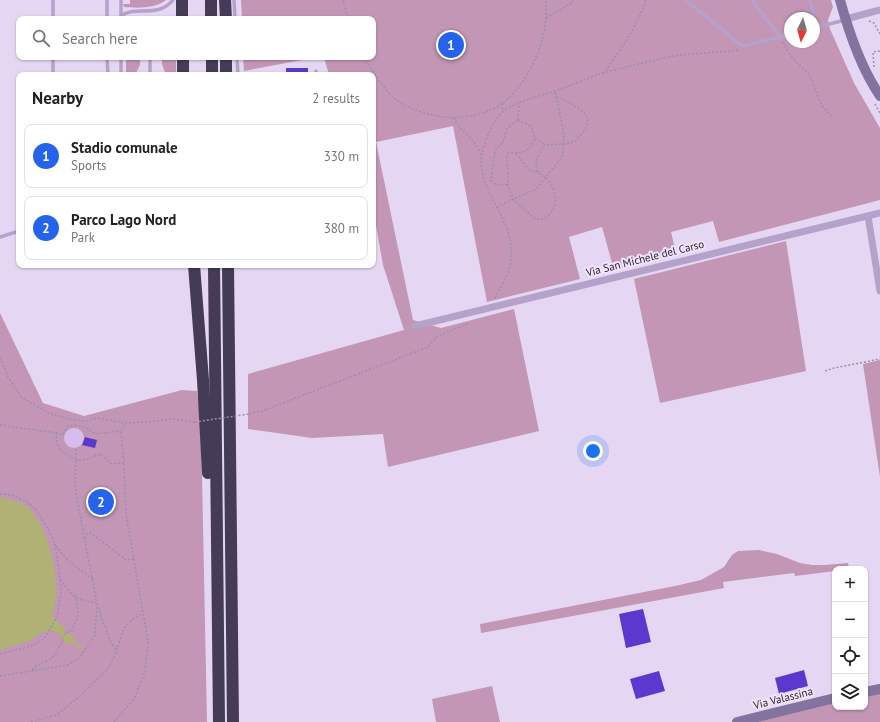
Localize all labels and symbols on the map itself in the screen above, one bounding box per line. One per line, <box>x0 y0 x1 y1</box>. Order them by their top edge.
north arrow <box>784 12 820 48</box>
pin: 1 <box>438 30 464 60</box>
street label: Via San Michele del Carso <box>584 237 706 280</box>
your location <box>583 441 603 461</box>
pin: 2 <box>88 487 114 517</box>
street label: Via Valassina <box>751 684 814 712</box>

